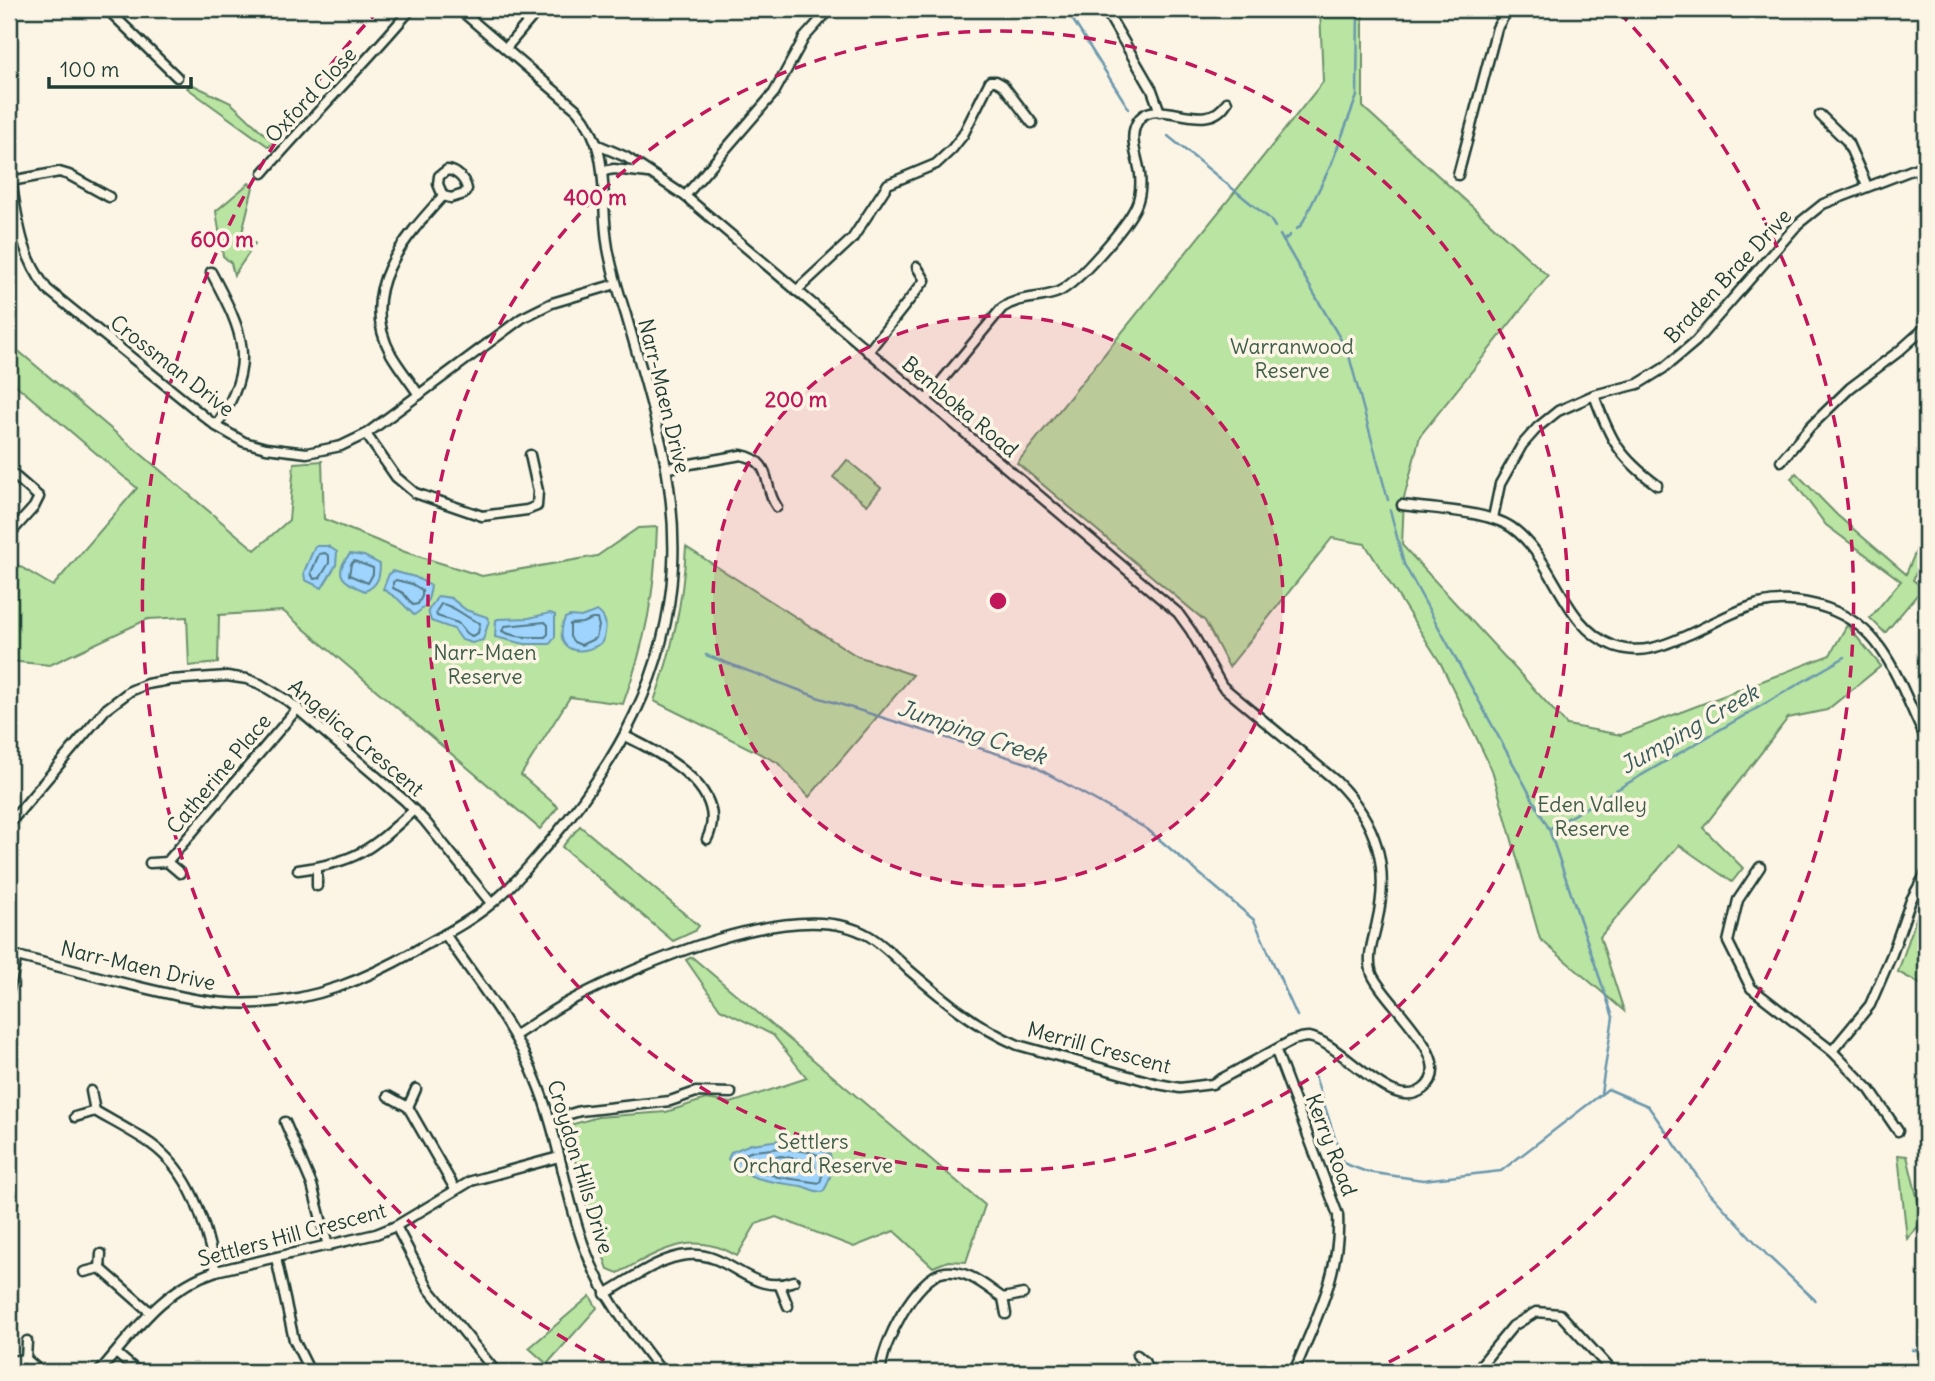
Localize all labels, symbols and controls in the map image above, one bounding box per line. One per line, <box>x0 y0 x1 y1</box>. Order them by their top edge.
street label: Oxford Close <box>259 41 362 148</box>
scale bar <box>49 46 191 90</box>
text: 100 m <box>60 56 119 83</box>
text: 400 m <box>563 184 627 211</box>
street label: Braden Brae Drive <box>1658 203 1797 349</box>
text: 600 m <box>190 226 254 253</box>
street label: Crossman Drive <box>105 309 240 422</box>
street label: Narr-Maen Drive <box>632 316 697 476</box>
park label: Warranwood Reserve <box>1230 333 1354 384</box>
street label: Bemboka Road <box>897 350 1024 463</box>
text: 200 m <box>765 386 828 413</box>
centre of rings <box>986 589 1010 613</box>
park label: Narr-Maen Reserve <box>433 639 537 690</box>
street label: Angelica Crescent <box>283 673 430 802</box>
water label: Jumping Creek <box>1614 677 1764 780</box>
water label: Jumping Creek <box>894 693 1052 771</box>
street label: Catherine Place <box>160 708 277 839</box>
park label: Eden Valley Reserve <box>1537 791 1647 842</box>
street label: Narr-Maen Drive <box>58 935 218 996</box>
street label: Merrill Crescent <box>1024 1015 1174 1080</box>
street label: Croydon Hills Drive <box>541 1077 620 1257</box>
street label: Kerry Road <box>1300 1090 1363 1200</box>
park label: Settlers Orchard Reserve <box>733 1128 893 1179</box>
street label: Settlers Hill Crescent <box>195 1196 389 1273</box>

